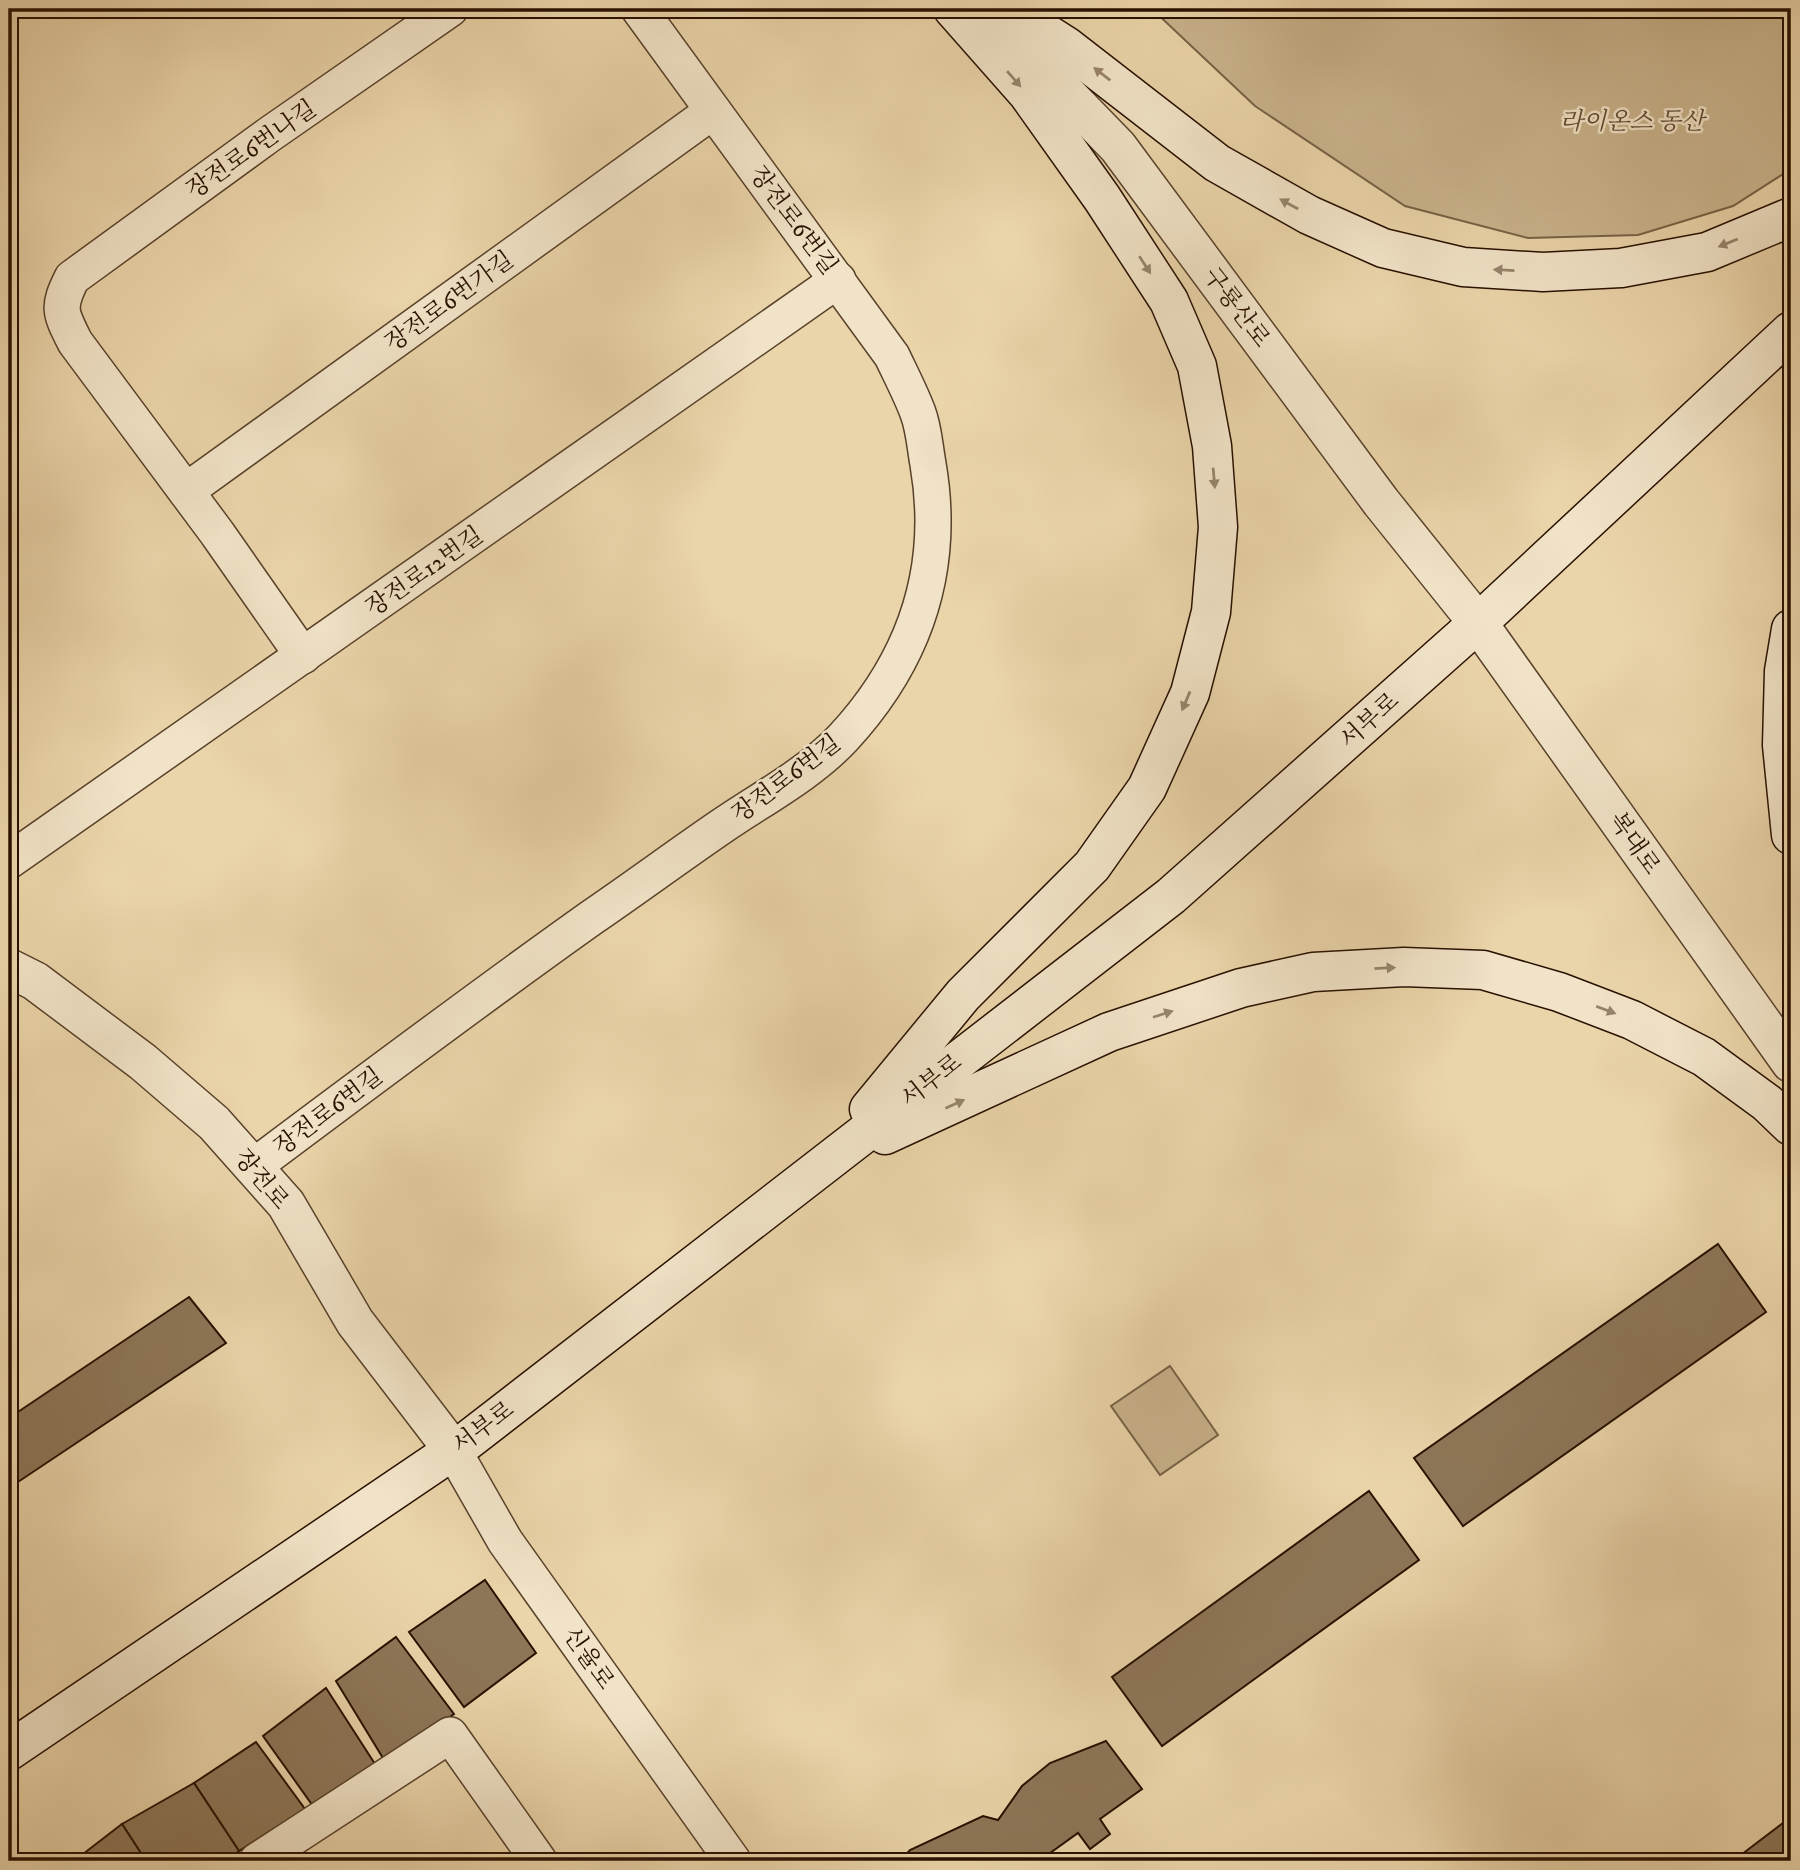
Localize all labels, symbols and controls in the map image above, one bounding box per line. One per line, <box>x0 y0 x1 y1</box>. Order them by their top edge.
one-way arrow <box>1094 67 1112 82</box>
one-way arrow <box>1006 70 1021 87</box>
street label: 장전로6번나길 <box>181 94 322 206</box>
park label: 라이온스 동산 <box>1560 107 1708 137</box>
street label: 장전로6번길 <box>743 160 844 281</box>
one-way arrow <box>1279 198 1298 210</box>
one-way arrow <box>1717 238 1738 249</box>
street label: 장전로6번가길 <box>379 245 520 359</box>
one-way arrow <box>1138 255 1151 274</box>
street label: 구룡산로 <box>1196 262 1276 354</box>
one-way arrow <box>1493 264 1515 275</box>
one-way arrow <box>1209 467 1220 489</box>
street label: 장전로12번길 <box>360 520 489 623</box>
street label: 서부로 <box>1334 686 1406 755</box>
one-way arrow <box>1181 691 1192 712</box>
street label: 장전로6번길 <box>726 728 847 829</box>
street label: 복대로 <box>1602 806 1666 881</box>
one-way arrow <box>1374 962 1396 973</box>
one-way arrow <box>1595 1005 1616 1016</box>
one-way arrow <box>1153 1008 1174 1018</box>
street label: 서부로 <box>895 1048 968 1114</box>
street label: 장전로6번길 <box>268 1061 389 1162</box>
one-way arrow <box>945 1098 965 1110</box>
street label: 장전로 <box>227 1143 295 1216</box>
street label: 서부로 <box>447 1395 520 1461</box>
street label: 신율로 <box>556 1621 620 1696</box>

